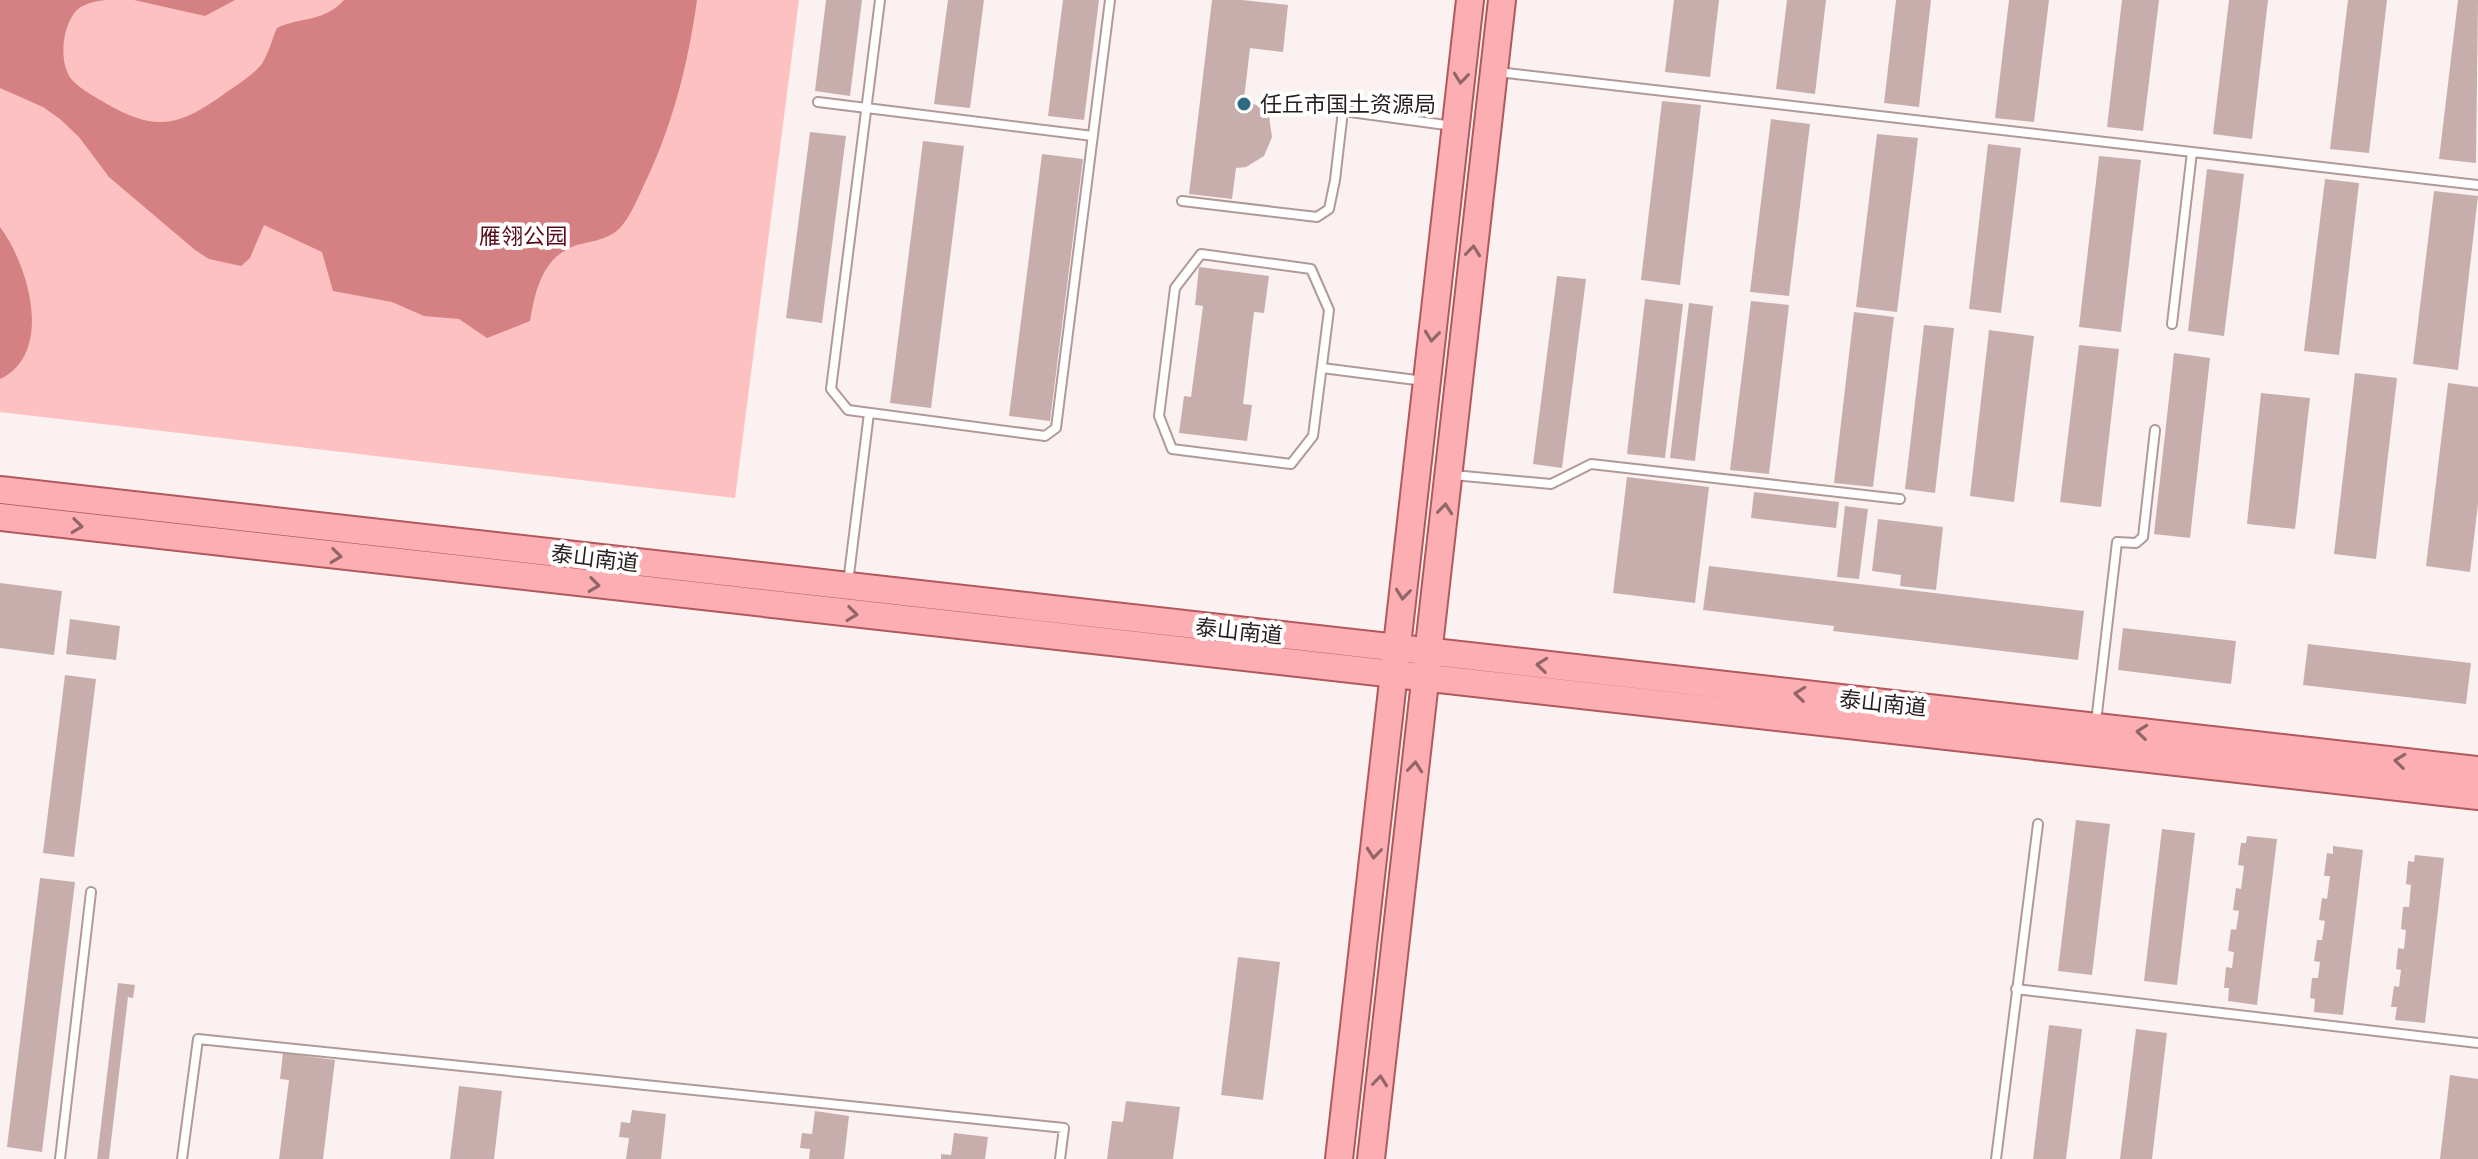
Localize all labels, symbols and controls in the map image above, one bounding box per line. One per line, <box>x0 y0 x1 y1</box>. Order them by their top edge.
one-way arrow <box>1453 71 1470 84</box>
place label: 任丘市国土资源局 <box>1260 89 1436 121</box>
marker: 任丘市国土资源局 <box>1235 95 1253 113</box>
park label: 雁翎公园 <box>479 221 567 253</box>
one-way arrow <box>1465 244 1482 257</box>
one-way arrow <box>1424 330 1441 343</box>
one-way arrow <box>1436 502 1453 515</box>
one-way arrow <box>71 517 84 534</box>
street label: 泰山南道 <box>549 538 641 580</box>
one-way arrow <box>330 547 343 564</box>
one-way arrow <box>587 576 601 593</box>
one-way arrow <box>1395 587 1412 601</box>
one-way arrow <box>846 606 859 623</box>
street label: 泰山南道 <box>1193 611 1284 653</box>
one-way arrow <box>1535 656 1548 673</box>
street label: 泰山南道 <box>1837 683 1928 725</box>
one-way arrow <box>1793 685 1806 702</box>
one-way arrow <box>2135 724 2148 741</box>
one-way arrow <box>2394 753 2407 770</box>
one-way arrow <box>1407 761 1424 774</box>
one-way arrow <box>1365 846 1382 859</box>
one-way arrow <box>1372 1075 1389 1088</box>

